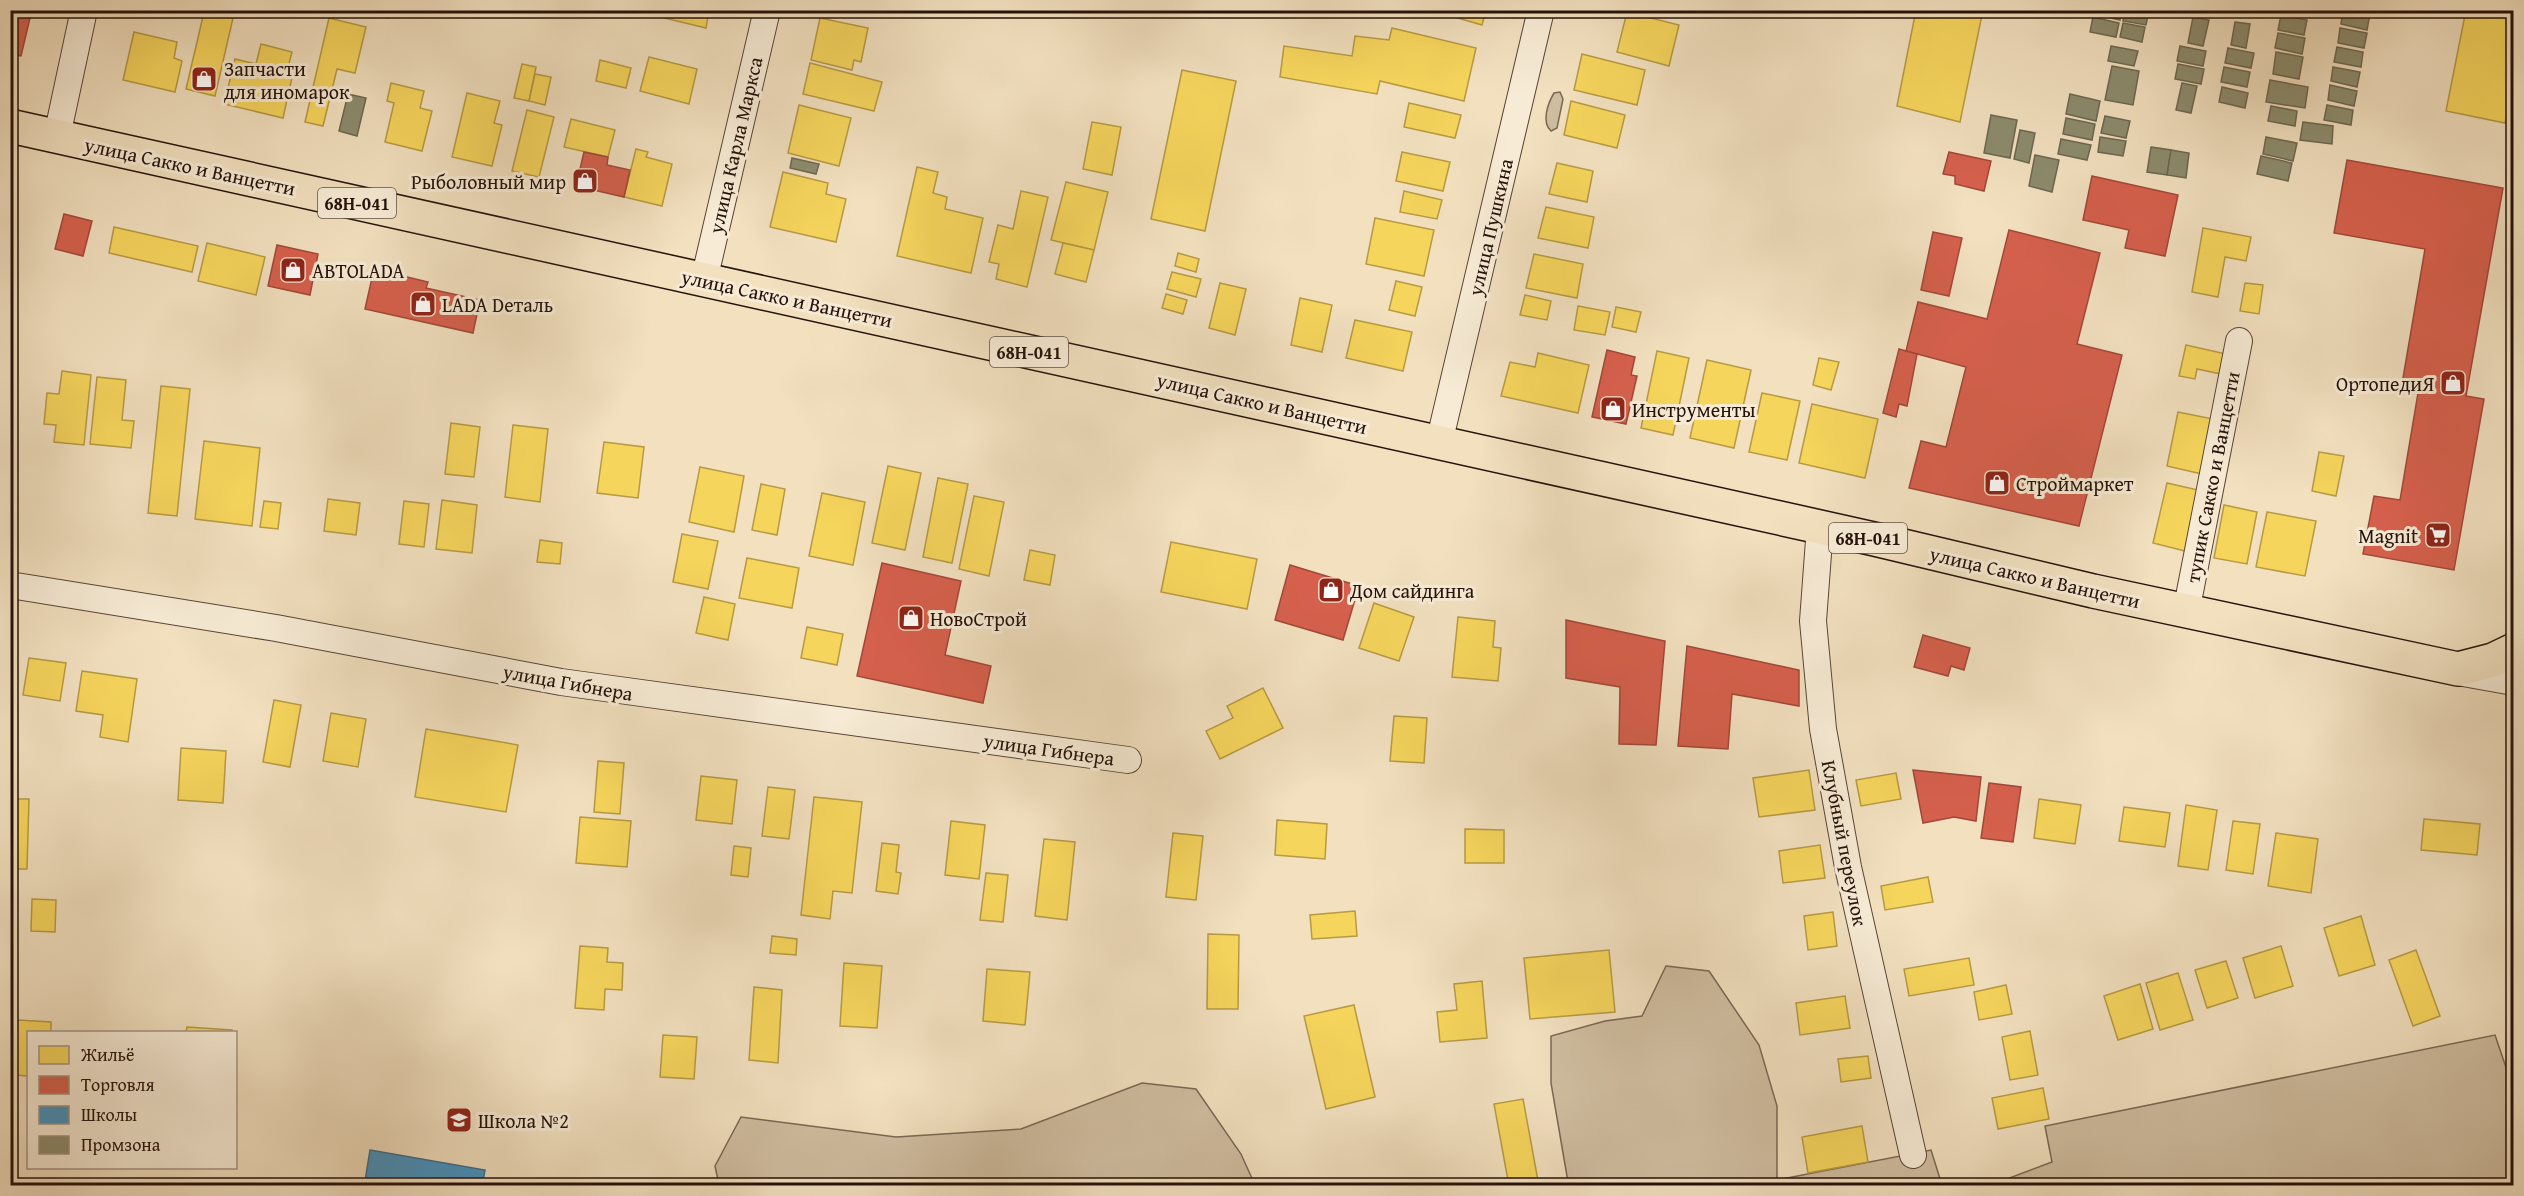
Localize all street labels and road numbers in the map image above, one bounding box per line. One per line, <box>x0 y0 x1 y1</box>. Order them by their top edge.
street label: улица Карла Маркса <box>700 53 770 237</box>
street label: улица Сакко и Ванцетти <box>81 129 298 203</box>
street label: улица Пушкина <box>1460 155 1520 299</box>
road number: 68Н-041 <box>318 188 396 218</box>
street label: улица Сакко и Ванцетти <box>678 261 895 335</box>
road number: 68Н-041 <box>990 337 1068 367</box>
street label: улица Сакко и Ванцетти <box>1153 364 1370 441</box>
street label: тупик Сакко и Ванцетти <box>2177 369 2247 585</box>
road number: 68Н-041 <box>1829 523 1907 553</box>
street label: улица Сакко и Ванцетти <box>1926 538 2143 615</box>
street label: улица Гибнера <box>500 656 636 708</box>
street label: улица Гибнера <box>981 725 1117 773</box>
street label: Клубный переулок <box>1815 758 1875 929</box>

